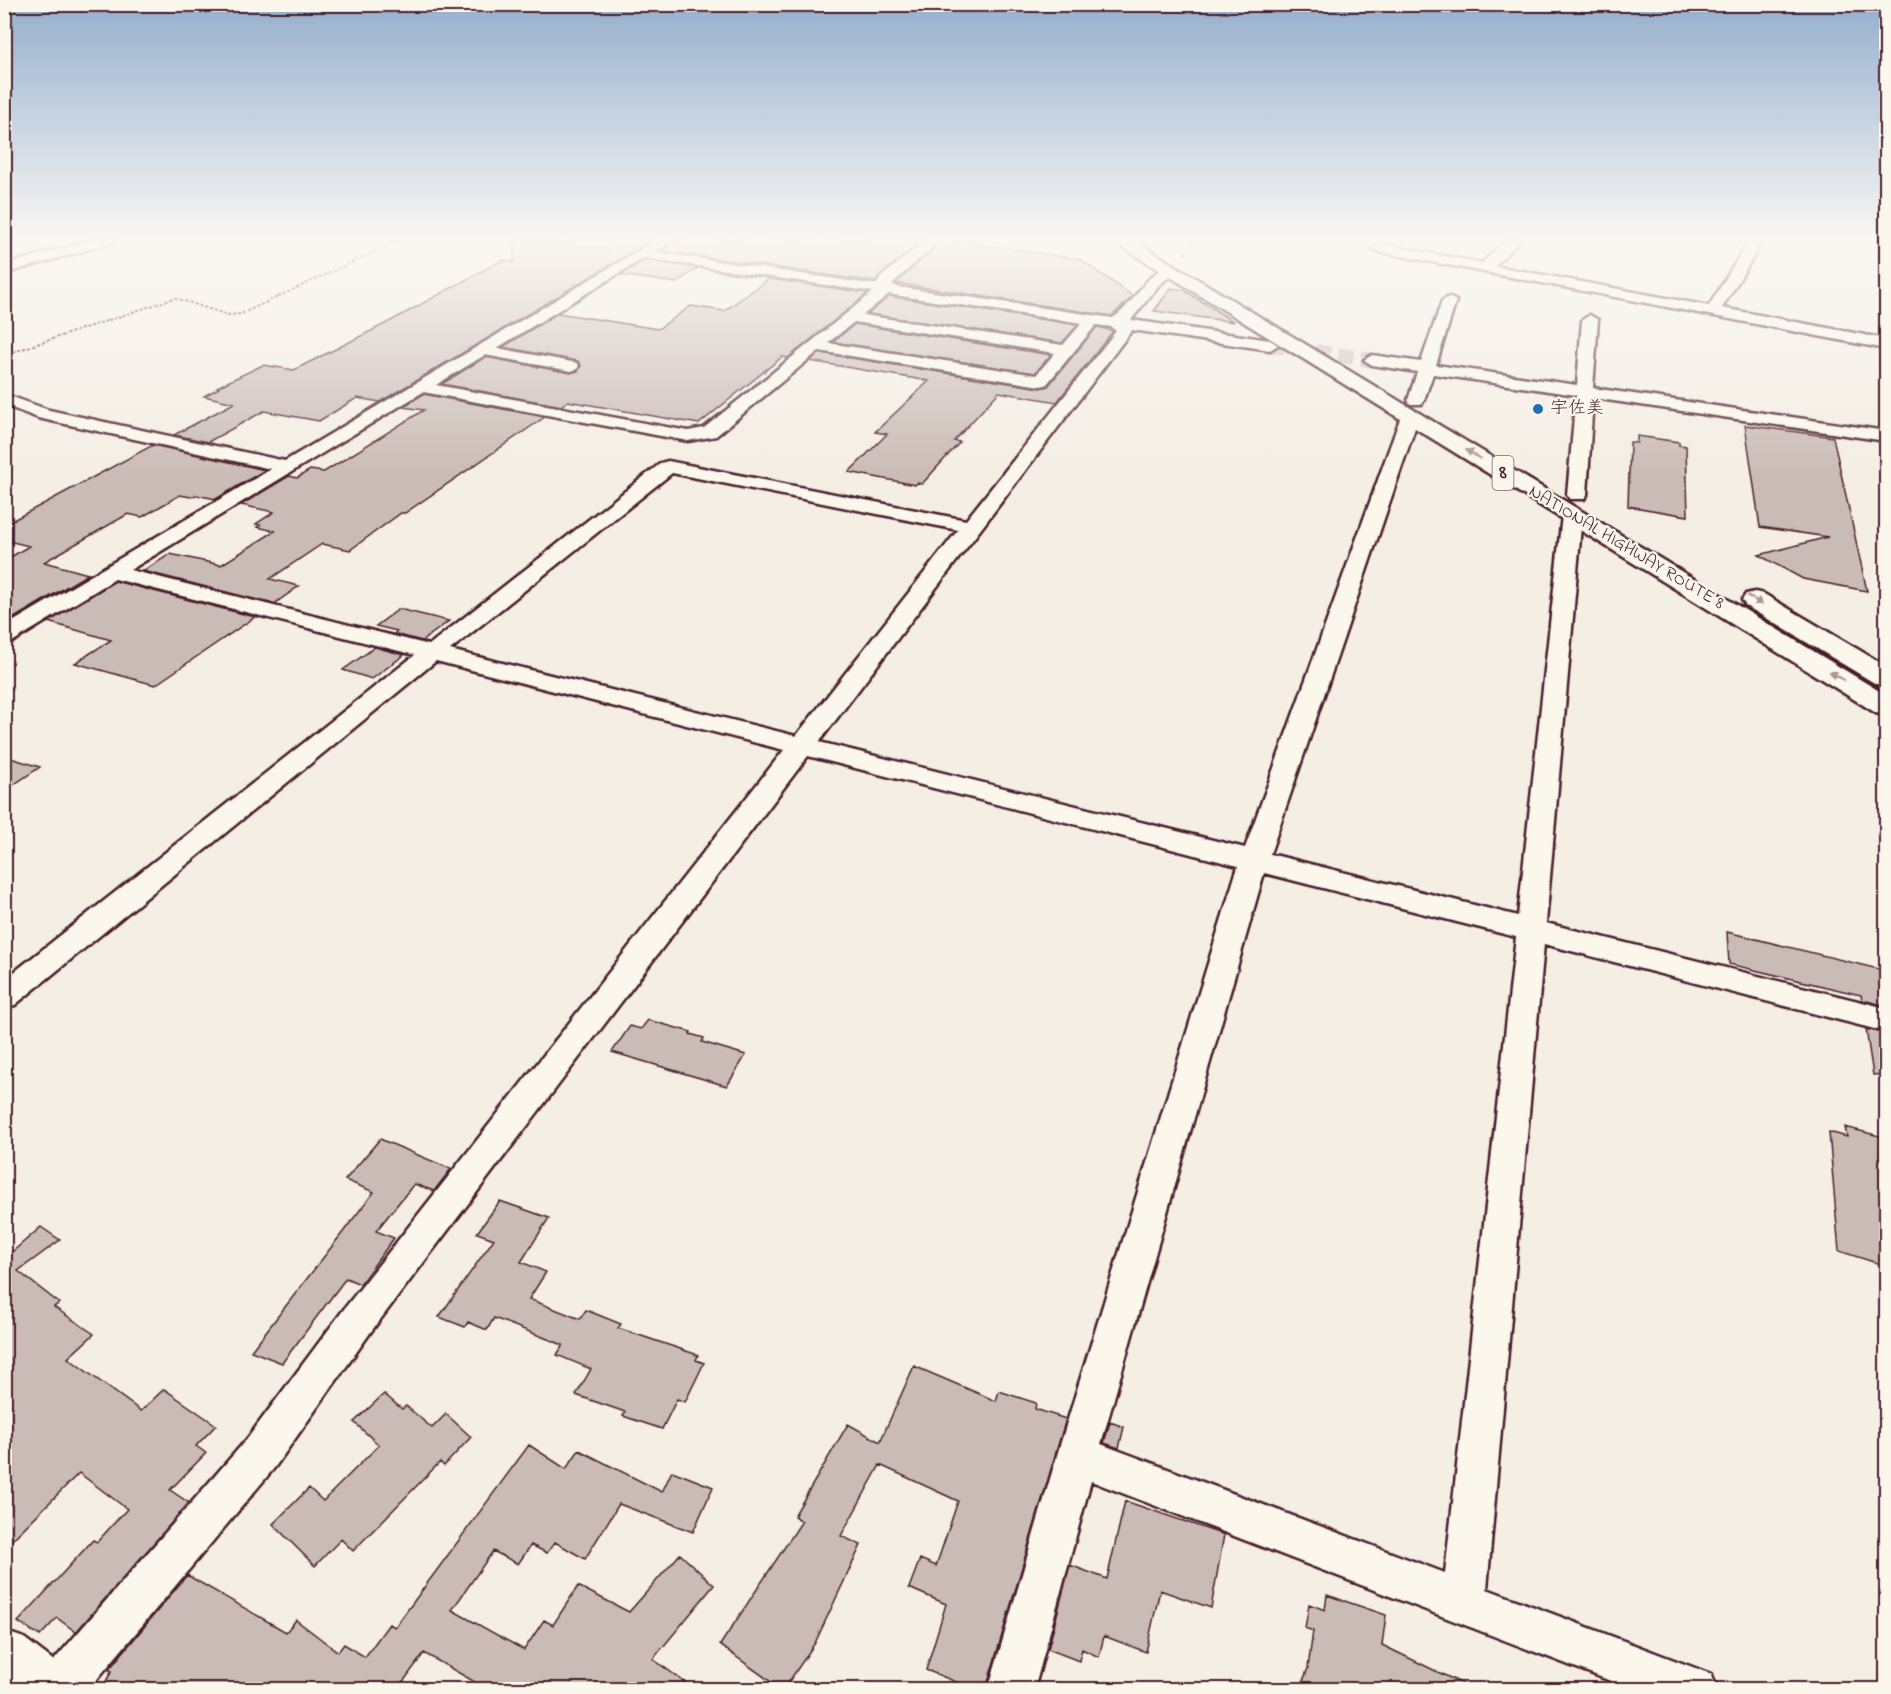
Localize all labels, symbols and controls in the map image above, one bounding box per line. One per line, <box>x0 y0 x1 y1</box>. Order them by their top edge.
place label: 宇佐美 <box>1550 396 1604 422</box>
marker: 宇佐美 <box>1531 402 1545 416</box>
one-way arrow <box>1465 449 1481 460</box>
road number: 8 <box>1492 456 1514 490</box>
street label: NATIONAL HIGHWAY ROUTE 8 <box>1523 479 1729 617</box>
one-way arrow <box>1747 595 1764 605</box>
one-way arrow <box>1829 671 1845 682</box>

